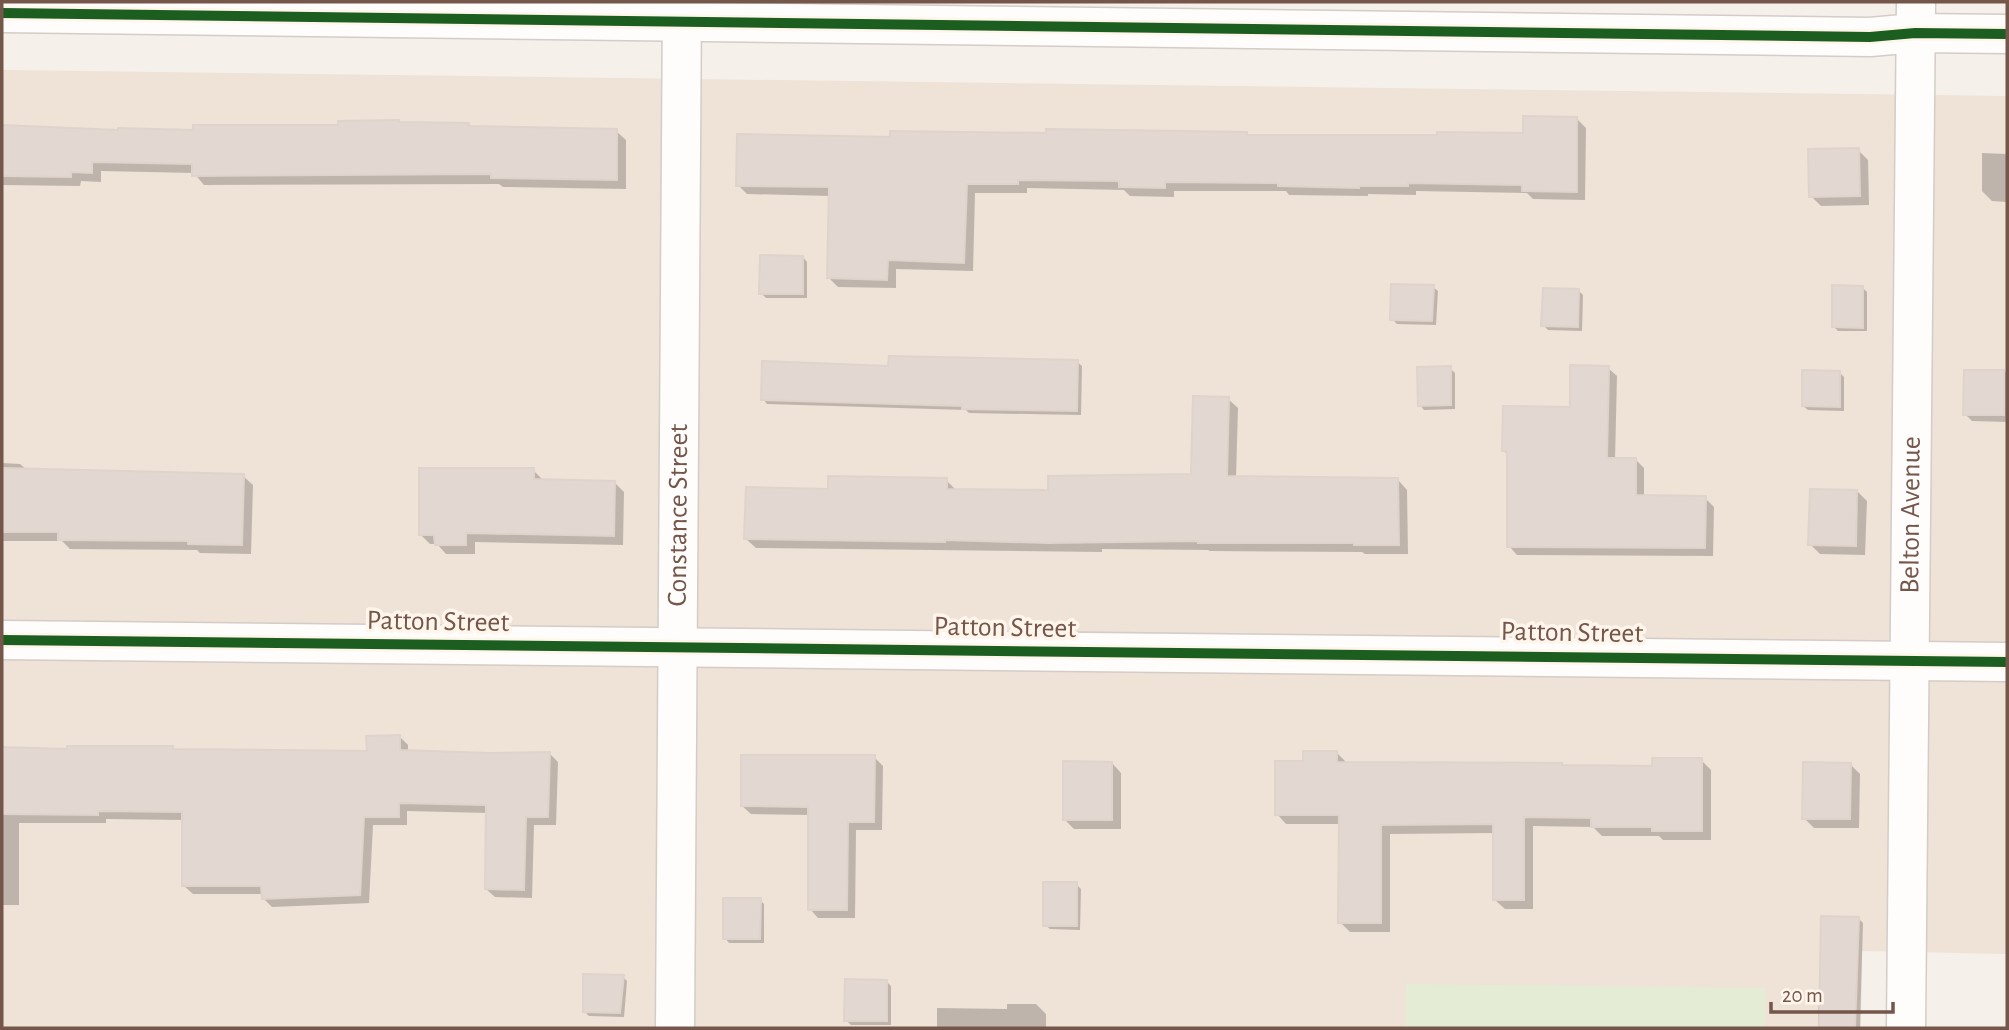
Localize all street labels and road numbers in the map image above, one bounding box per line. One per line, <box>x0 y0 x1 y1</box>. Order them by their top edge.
street label: Constance Street <box>664 424 693 606</box>
street label: Belton Avenue <box>1896 436 1926 594</box>
street label: Patton Street <box>366 607 510 637</box>
street label: Patton Street <box>933 613 1077 643</box>
street label: Patton Street <box>1500 618 1644 648</box>

